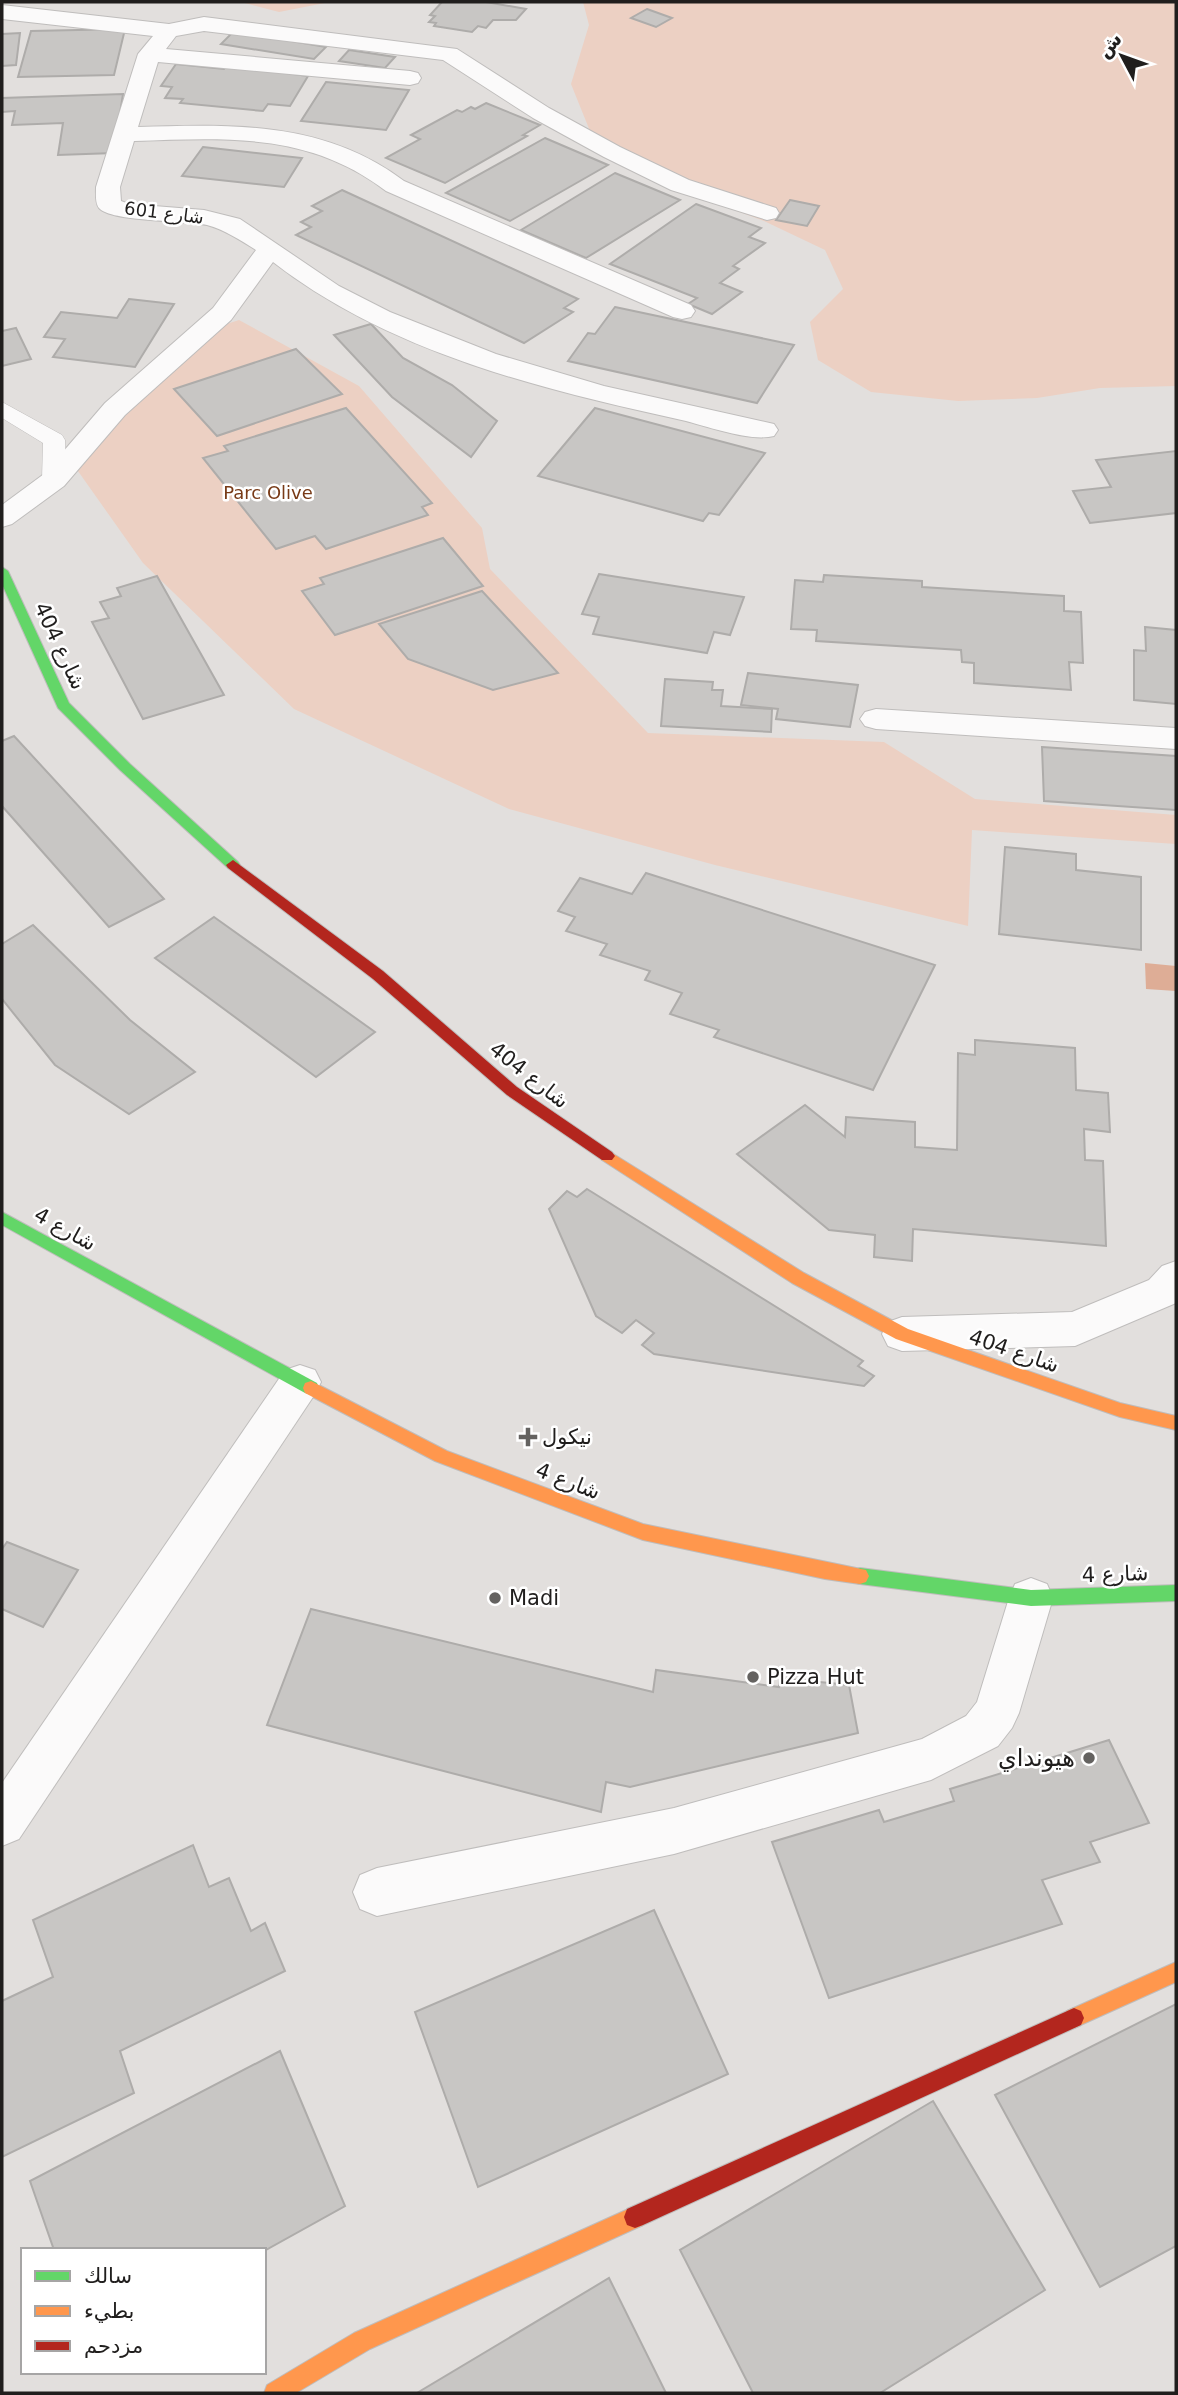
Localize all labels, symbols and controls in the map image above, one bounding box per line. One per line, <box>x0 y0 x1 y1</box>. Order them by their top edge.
north arrow <box>1087 21 1157 91</box>
text: ش <box>1092 28 1127 63</box>
street label: شارع 601 <box>123 197 205 229</box>
park label: Parc Olive <box>223 482 313 503</box>
street label: شارع 404 <box>29 599 91 693</box>
street label: شارع 404 <box>485 1037 573 1113</box>
street label: شارع 4 <box>30 1202 100 1256</box>
street label: شارع 404 <box>966 1324 1062 1378</box>
place label: نيكول <box>542 1425 592 1449</box>
marker: نيكول <box>520 1429 536 1445</box>
street label: شارع 4 <box>533 1458 603 1504</box>
street label: شارع 4 <box>1081 1561 1149 1587</box>
place label: Madi <box>509 1586 559 1610</box>
marker: Madi <box>487 1590 503 1606</box>
place label: Pizza Hut <box>767 1665 864 1689</box>
marker: Pizza Hut <box>745 1669 761 1685</box>
place label: هيونداي <box>998 1744 1075 1772</box>
marker: هيونداي <box>1081 1750 1097 1766</box>
legend <box>21 2248 266 2374</box>
text: سالك <box>84 2264 132 2288</box>
text: بطيء <box>84 2299 134 2323</box>
text: مزدحم <box>84 2334 143 2359</box>

